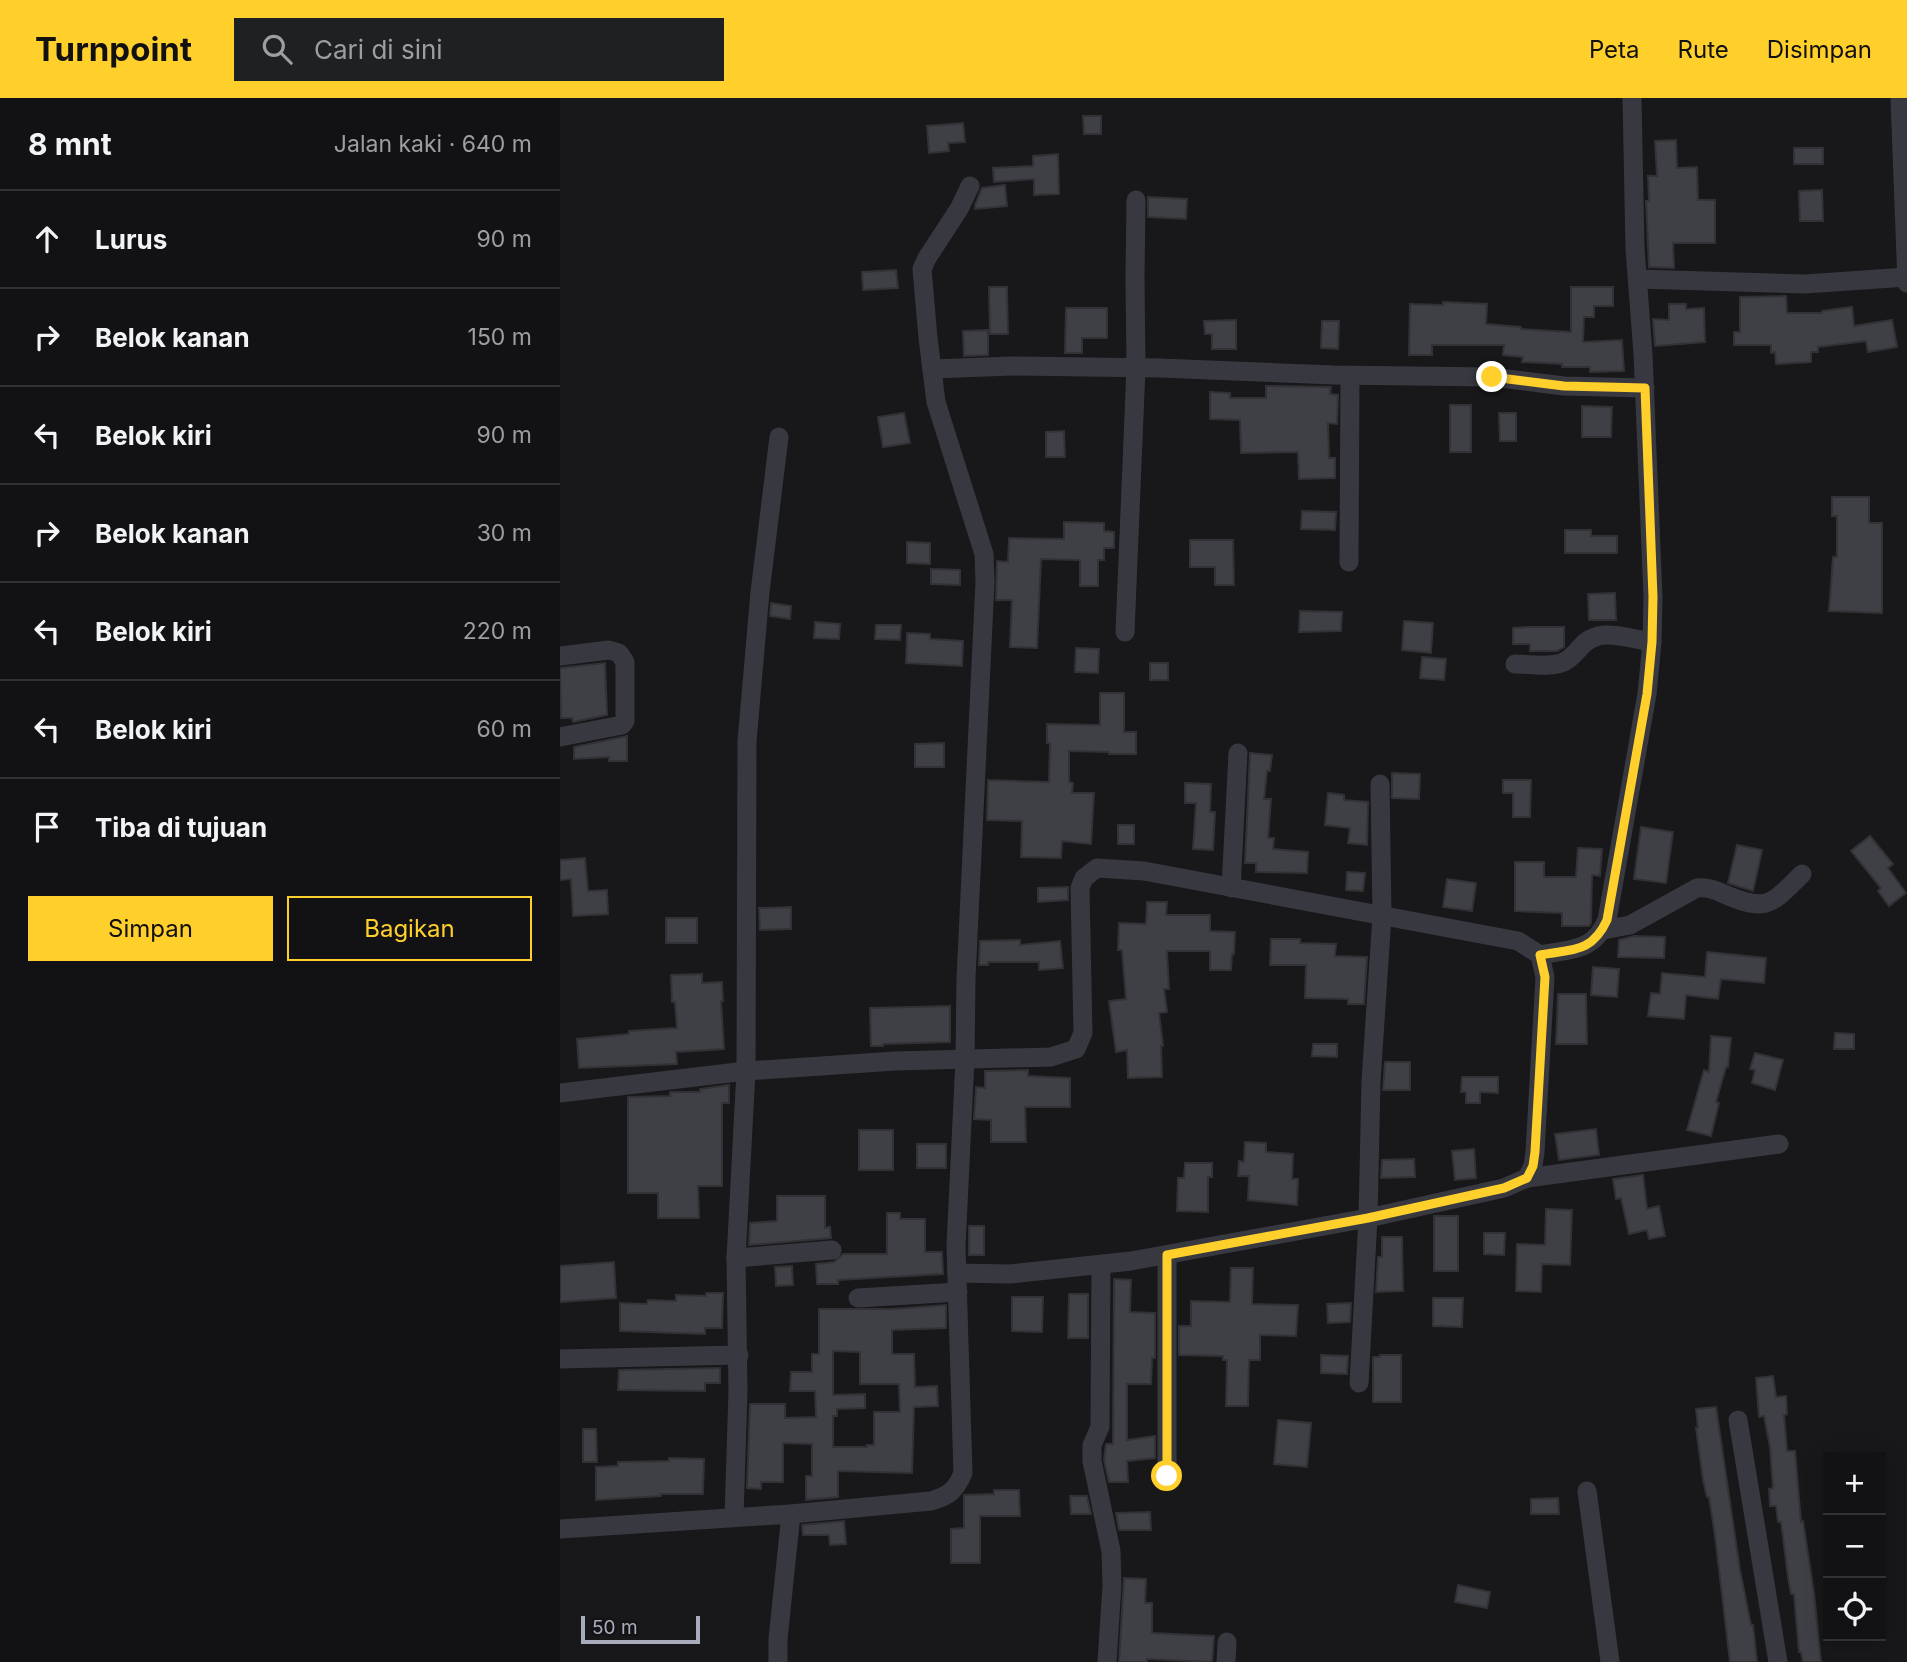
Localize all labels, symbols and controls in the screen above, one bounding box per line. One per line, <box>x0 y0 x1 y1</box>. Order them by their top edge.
search box <box>234 18 724 81</box>
text: Turnpoint <box>35 29 192 69</box>
icon: search <box>258 30 296 68</box>
text: Cari di sini <box>314 34 443 65</box>
text: Peta <box>1589 35 1640 64</box>
text: Rute <box>1678 35 1729 64</box>
text: Disimpan <box>1767 35 1872 64</box>
text: 8 mnt <box>28 126 112 162</box>
text: Jalan kaki · 640 m <box>334 130 532 158</box>
icon: ahead <box>28 220 66 258</box>
text: Lurus <box>95 224 167 255</box>
text: 90 m <box>477 225 532 253</box>
icon: right <box>28 318 66 356</box>
text: Belok kanan <box>95 322 250 353</box>
text: 150 m <box>468 323 532 351</box>
route end <box>1476 361 1507 392</box>
icon: left <box>28 416 66 454</box>
text: Belok kiri <box>95 420 212 451</box>
text: 90 m <box>477 421 532 449</box>
icon: right <box>28 514 66 552</box>
text: Belok kanan <box>95 518 250 549</box>
text: 30 m <box>477 519 532 547</box>
icon: left <box>28 612 66 650</box>
text: Belok kiri <box>95 616 212 647</box>
text: 220 m <box>463 617 532 645</box>
icon: left <box>28 710 66 748</box>
text: Belok kiri <box>95 714 212 745</box>
text: 60 m <box>477 715 532 743</box>
icon: arrive <box>28 808 66 846</box>
text: Tiba di tujuan <box>95 812 267 843</box>
button: Simpan <box>28 896 273 961</box>
button: Bagikan <box>287 896 532 961</box>
map controls <box>1823 1452 1886 1641</box>
button: + <box>1823 1452 1886 1515</box>
route start <box>1151 1460 1182 1491</box>
button: − <box>1823 1515 1886 1578</box>
button: locate <box>1823 1578 1886 1641</box>
scale bar <box>581 1613 700 1645</box>
text: 50 m <box>592 1616 638 1639</box>

